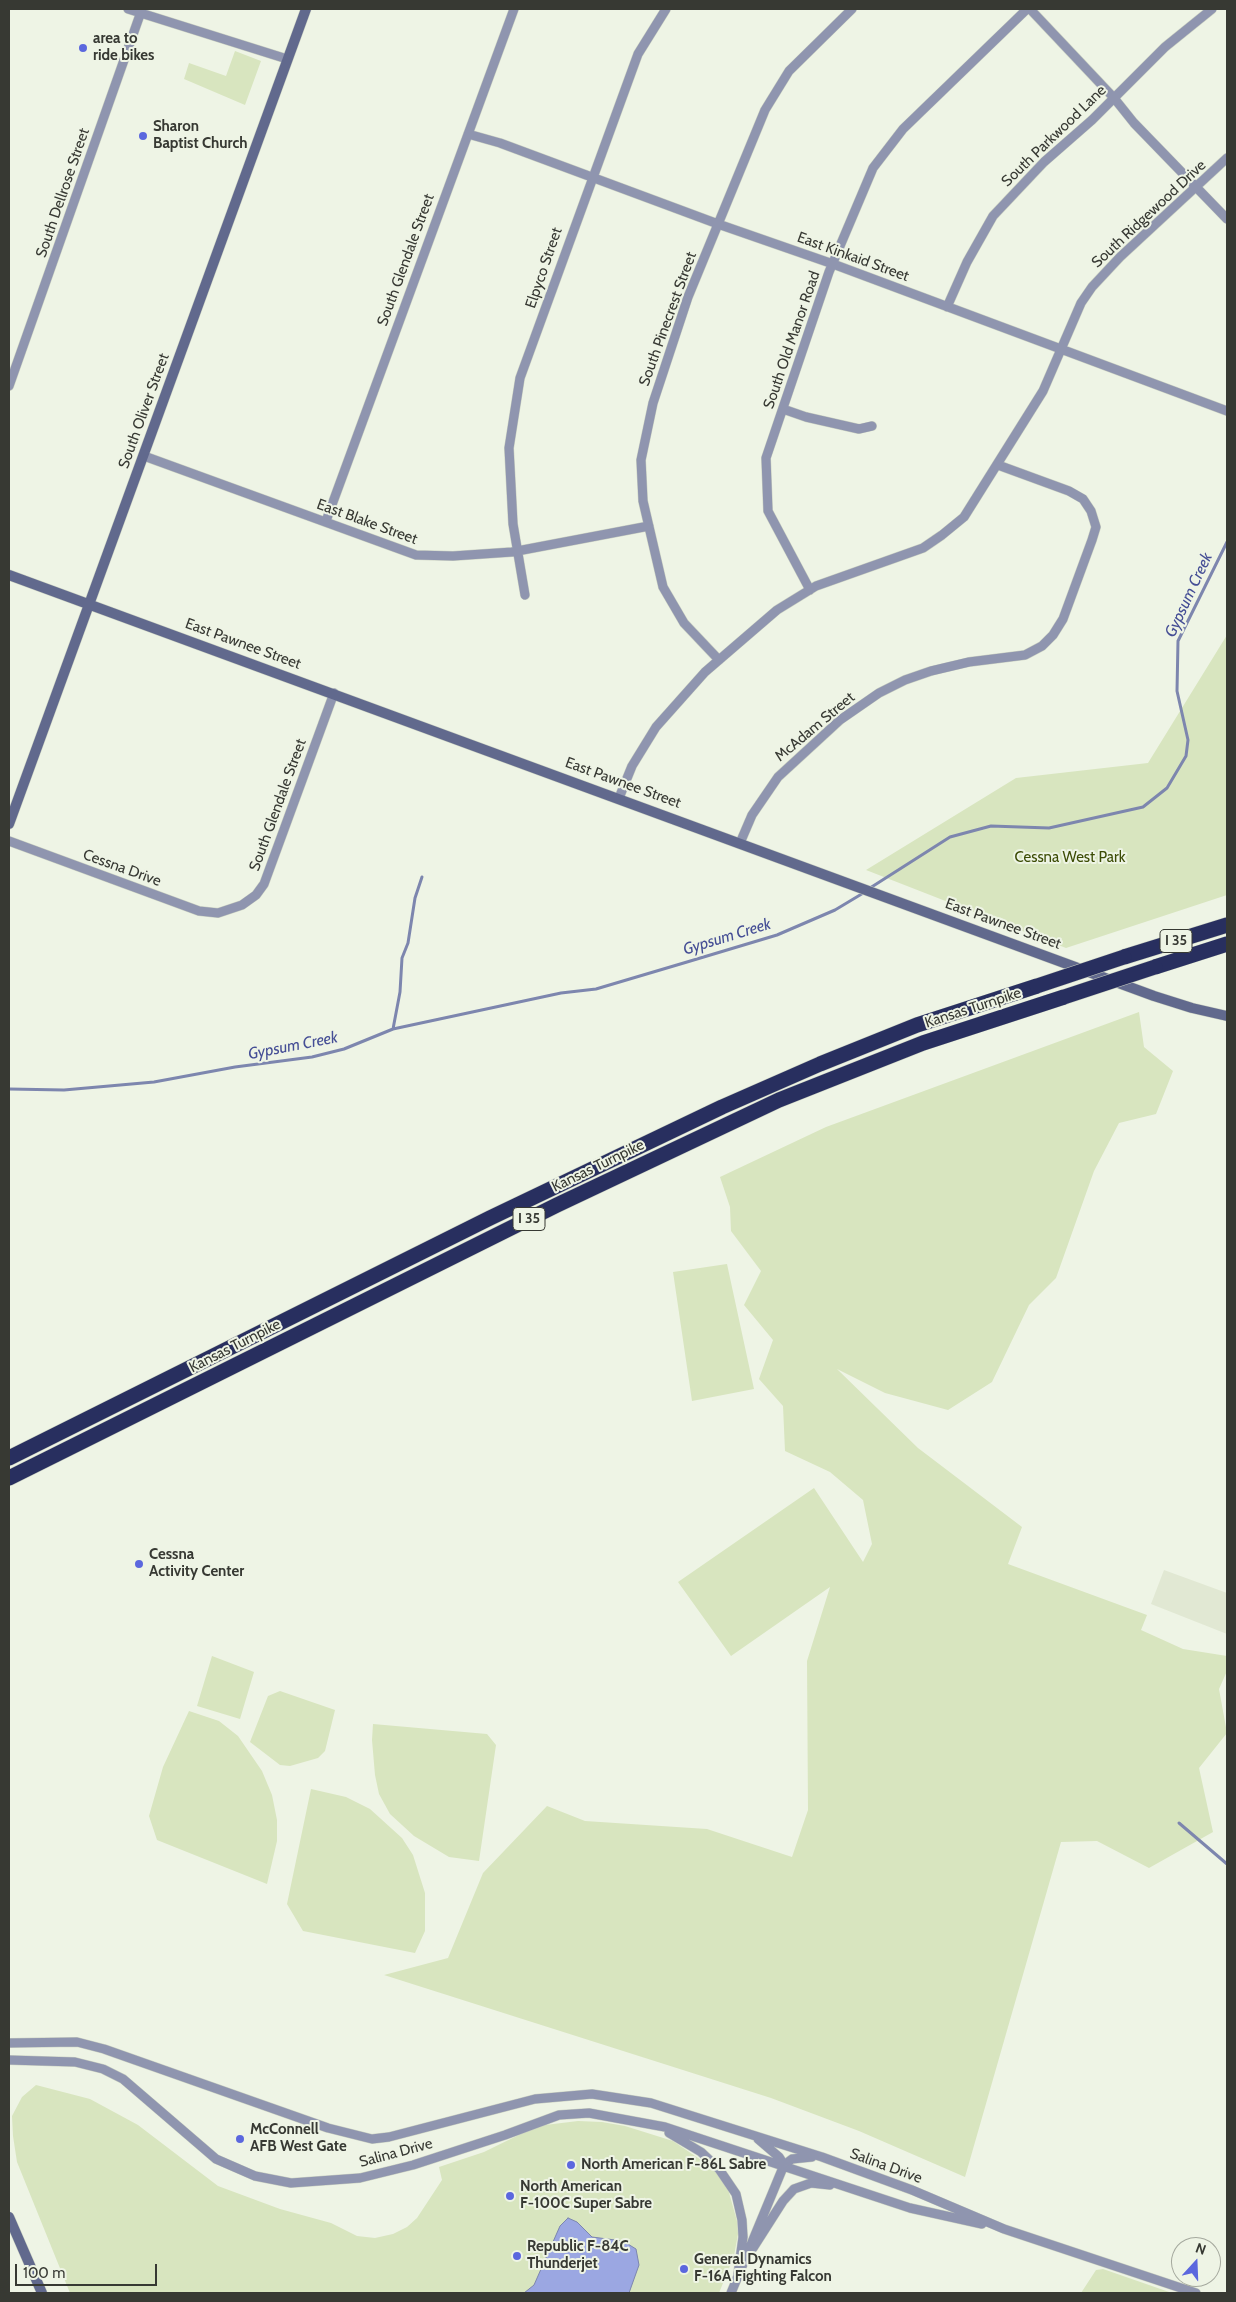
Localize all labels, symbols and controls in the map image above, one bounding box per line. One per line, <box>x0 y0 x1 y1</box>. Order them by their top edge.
place label: area to ride bikes <box>93 30 154 65</box>
marker: area to ride bikes <box>77 42 89 54</box>
street label: South Parkwood Lane <box>998 82 1110 190</box>
place label: Sharon Baptist Church <box>153 118 248 153</box>
street label: South Dellrose Street <box>32 126 94 260</box>
marker: Sharon Baptist Church <box>137 130 149 142</box>
street label: South Ridgewood Drive <box>1088 156 1210 272</box>
street label: South Glendale Street <box>374 191 438 329</box>
street label: Elpyco Street <box>522 225 566 311</box>
street label: East Kinkaid Street <box>795 228 911 286</box>
street label: South Pinecrest Street <box>635 249 701 389</box>
street label: South Old Manor Road <box>760 269 824 411</box>
street label: South Oliver Street <box>115 351 173 471</box>
street label: East Blake Street <box>314 495 420 549</box>
water label: Gypsum Creek <box>1161 550 1217 640</box>
street label: East Pawnee Street <box>183 615 303 673</box>
street label: McAdam Street <box>771 688 859 766</box>
street label: South Glendale Street <box>246 736 310 874</box>
street label: East Pawnee Street <box>563 754 683 812</box>
street label: Cessna Drive <box>81 846 163 890</box>
park label: Cessna West Park <box>1014 849 1126 867</box>
street label: East Pawnee Street <box>943 895 1063 953</box>
water label: Gypsum Creek <box>681 915 773 959</box>
road number: I 35 <box>1160 929 1192 952</box>
street label: Kansas Turnpike <box>922 984 1024 1032</box>
water label: Gypsum Creek <box>247 1028 339 1064</box>
street label: Kansas Turnpike <box>549 1136 647 1196</box>
road number: I 35 <box>513 1208 545 1230</box>
street label: Kansas Turnpike <box>186 1315 284 1377</box>
place label: Cessna Activity Center <box>149 1546 244 1581</box>
marker: Cessna Activity Center <box>133 1558 145 1570</box>
place label: McConnell AFB West Gate <box>250 2121 347 2156</box>
marker: McConnell AFB West Gate <box>234 2133 246 2145</box>
street label: Salina Drive <box>357 2135 435 2171</box>
street label: Salina Drive <box>848 2145 924 2187</box>
place label: North American F-86L Sabre <box>581 2156 766 2174</box>
marker: North American F-86L Sabre <box>565 2159 577 2171</box>
place label: North American F-100C Super Sabre <box>520 2178 652 2213</box>
marker: North American F-100C Super Sabre <box>504 2190 516 2202</box>
north arrow <box>1171 2237 1221 2287</box>
place label: Republic F-84C Thunderjet <box>527 2238 629 2273</box>
text: N <box>1193 2239 1209 2259</box>
marker: Republic F-84C Thunderjet <box>511 2250 523 2262</box>
place label: General Dynamics F-16A Fighting Falcon <box>694 2251 832 2286</box>
scale bar <box>18 2254 160 2286</box>
marker: General Dynamics F-16A Fighting Falcon <box>678 2263 690 2275</box>
text: 100 m <box>23 2264 65 2282</box>

